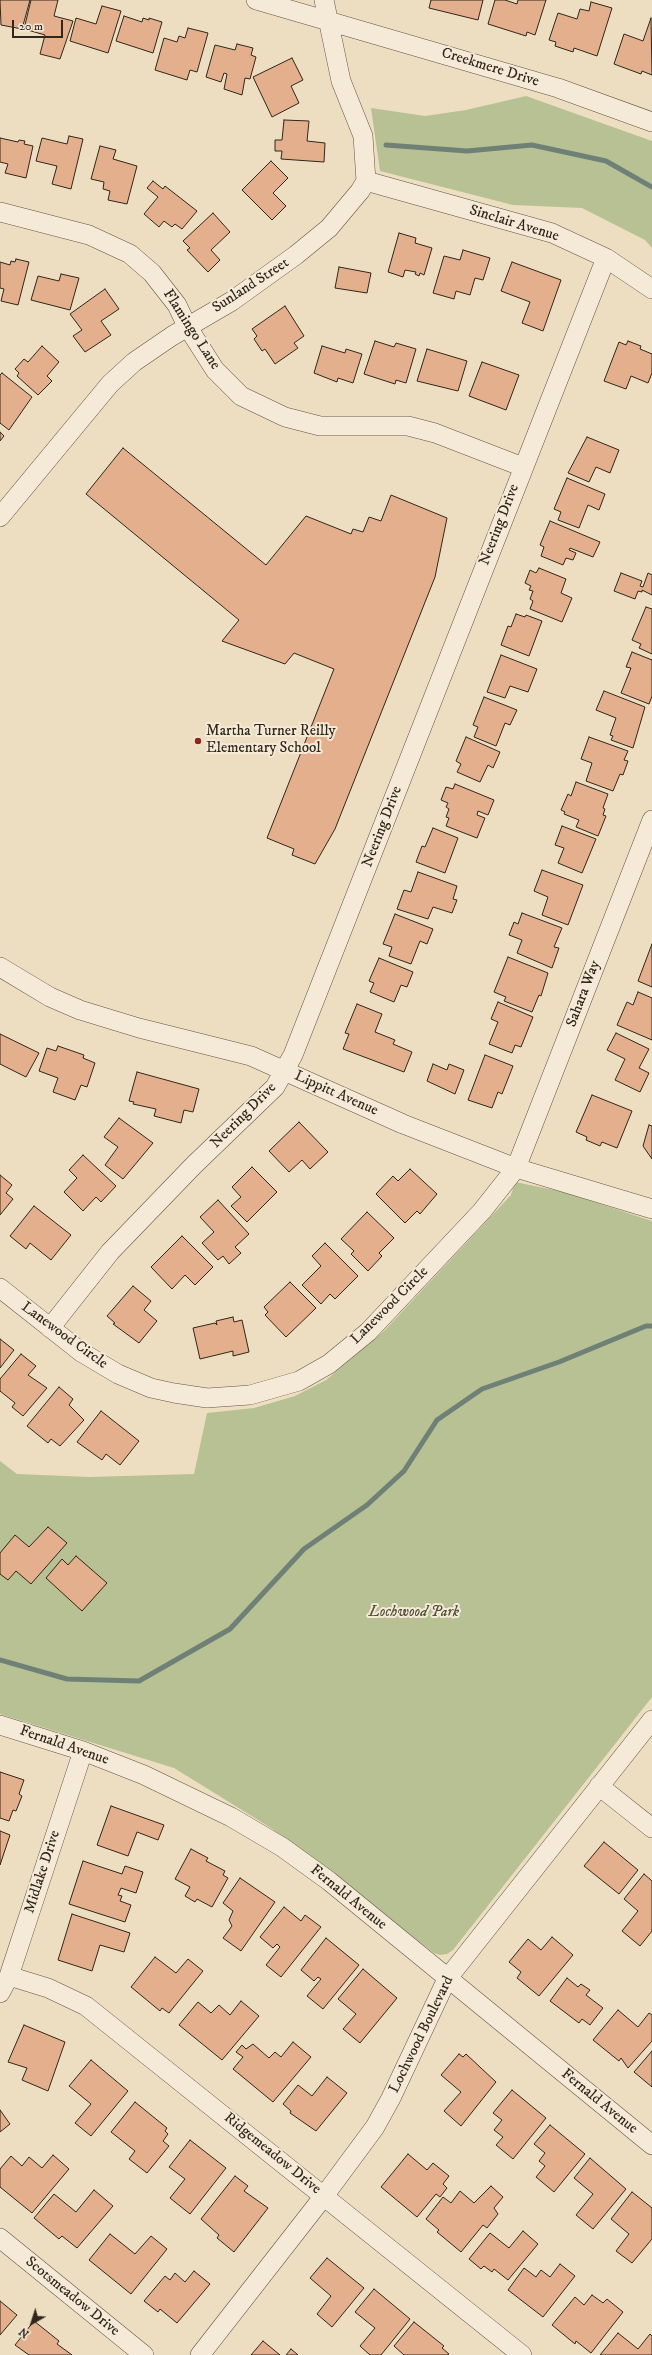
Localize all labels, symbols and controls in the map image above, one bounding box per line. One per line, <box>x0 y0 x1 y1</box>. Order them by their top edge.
scale bar <box>14 12 65 38</box>
text: 20 m <box>19 19 43 34</box>
street label: Creekmere Drive <box>439 45 541 91</box>
street label: Sinclair Avenue <box>467 202 561 246</box>
street label: Sunland Street <box>209 255 293 317</box>
street label: Flamingo Lane <box>158 287 224 373</box>
street label: Neering Drive <box>476 482 524 568</box>
place label: Martha Turner Reilly Elementary School <box>206 723 336 758</box>
marker: Martha Turner Reilly Elementary School <box>193 736 203 746</box>
street label: Neering Drive <box>359 784 407 870</box>
street label: Sahara Way <box>563 958 605 1030</box>
street label: Lippitt Avenue <box>291 1068 381 1120</box>
street label: Neering Drive <box>207 1079 281 1153</box>
street label: Lanewood Circle <box>347 1263 433 1349</box>
street label: Lanewood Circle <box>17 1299 111 1373</box>
park label: Lochwood Park <box>369 1604 459 1622</box>
street label: Fernald Avenue <box>17 1722 111 1770</box>
street label: Midlake Drive <box>21 1828 65 1916</box>
street label: Fernald Avenue <box>306 1862 390 1934</box>
street label: Lochwood Boulevard <box>386 1974 458 2096</box>
street label: Fernald Avenue <box>557 2066 641 2138</box>
street label: Ridgemeadow Drive <box>220 2109 324 2199</box>
street label: Scotsmeadow Drive <box>21 2253 123 2341</box>
north arrow <box>12 2303 52 2343</box>
text: N <box>17 2324 32 2341</box>

